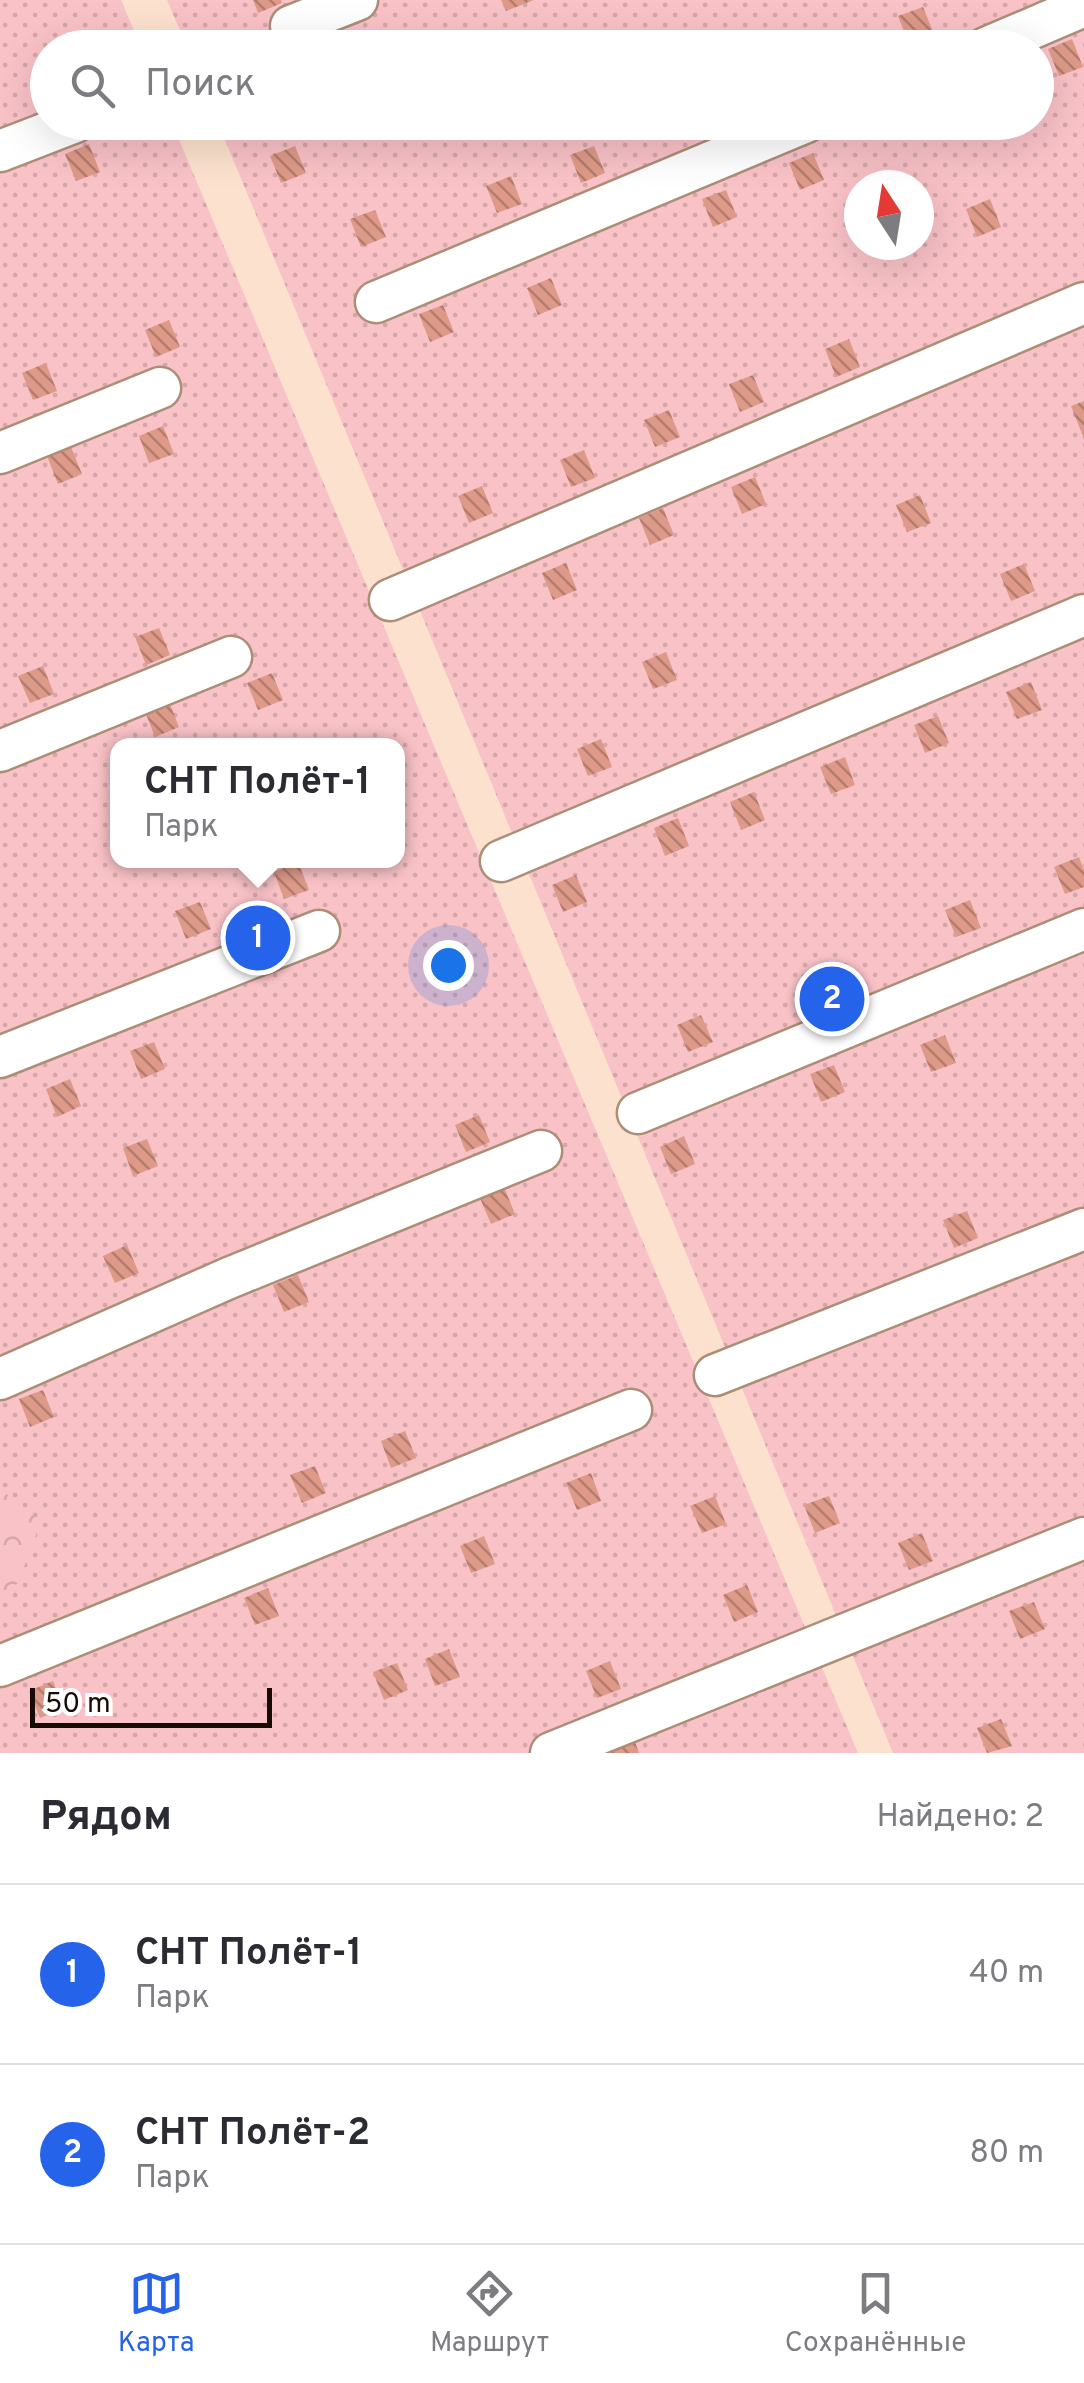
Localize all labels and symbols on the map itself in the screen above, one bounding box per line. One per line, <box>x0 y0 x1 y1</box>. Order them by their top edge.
north arrow <box>844 170 934 260</box>
pin: 1 <box>226 900 290 976</box>
your location <box>423 940 474 991</box>
pin: 2 <box>800 962 864 1036</box>
scale bar <box>30 1683 272 1728</box>

